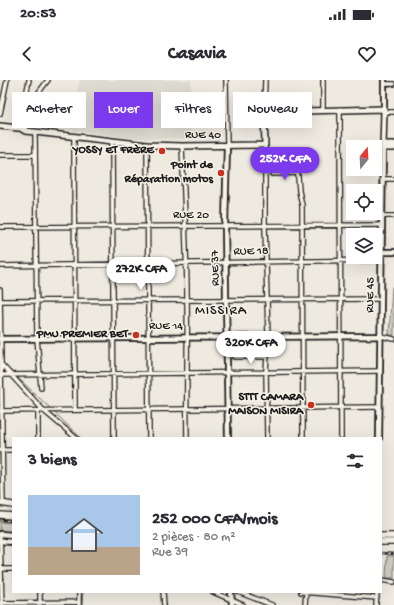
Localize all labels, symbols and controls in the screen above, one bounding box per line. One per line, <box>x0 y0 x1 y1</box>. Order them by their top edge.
text: 20:53 <box>20 5 56 23</box>
icon: back <box>16 43 38 65</box>
icon: heart <box>356 43 378 65</box>
text: Casavia <box>168 44 226 65</box>
chip: Acheter <box>12 92 86 128</box>
chip: Louer <box>94 92 153 128</box>
chip: Filtres <box>161 92 225 128</box>
chip: Nouveau <box>233 92 312 128</box>
street label: RUE 40 <box>185 129 221 143</box>
north arrow <box>346 140 382 176</box>
map controls <box>346 140 382 264</box>
place label: YOSSY ET FRÈRE <box>71 144 156 158</box>
marker: YOSSY ET FRÈRE <box>157 146 167 156</box>
pin: 252K CFA <box>244 147 326 181</box>
text: 252K CFA <box>259 152 311 167</box>
place label: Point de Réparation motos <box>123 159 214 187</box>
marker: Point de Réparation motos <box>216 168 226 178</box>
button: locate <box>346 184 382 220</box>
street label: RUE 20 <box>173 209 209 223</box>
button: layers <box>346 228 382 264</box>
street label: RUE 18 <box>233 245 269 259</box>
street label: RUE 37 <box>209 249 223 286</box>
pin: 272K CFA <box>100 257 182 291</box>
text: 272K CFA <box>115 262 167 277</box>
street label: RUE 45 <box>364 277 378 313</box>
district label: MISSIRA <box>195 303 247 320</box>
street label: RUE 14 <box>149 320 183 334</box>
place label: PMU PREMIER BET <box>36 328 129 342</box>
marker: PMU PREMIER BET <box>131 330 141 340</box>
pin: 320K CFA <box>210 331 292 365</box>
text: 320K CFA <box>225 336 277 351</box>
place label: STTT CAMARA MAISON MISIRA <box>228 391 304 419</box>
marker: STTT CAMARA MAISON MISIRA <box>306 400 316 410</box>
icon: filters <box>344 450 366 472</box>
text: 3 biens <box>28 451 77 471</box>
text: 252 000 CFA/mois <box>152 510 278 530</box>
icon: home <box>60 511 108 559</box>
text: 2 pièces · 80 m² <box>152 530 236 545</box>
text: Rue 39 <box>152 545 188 560</box>

